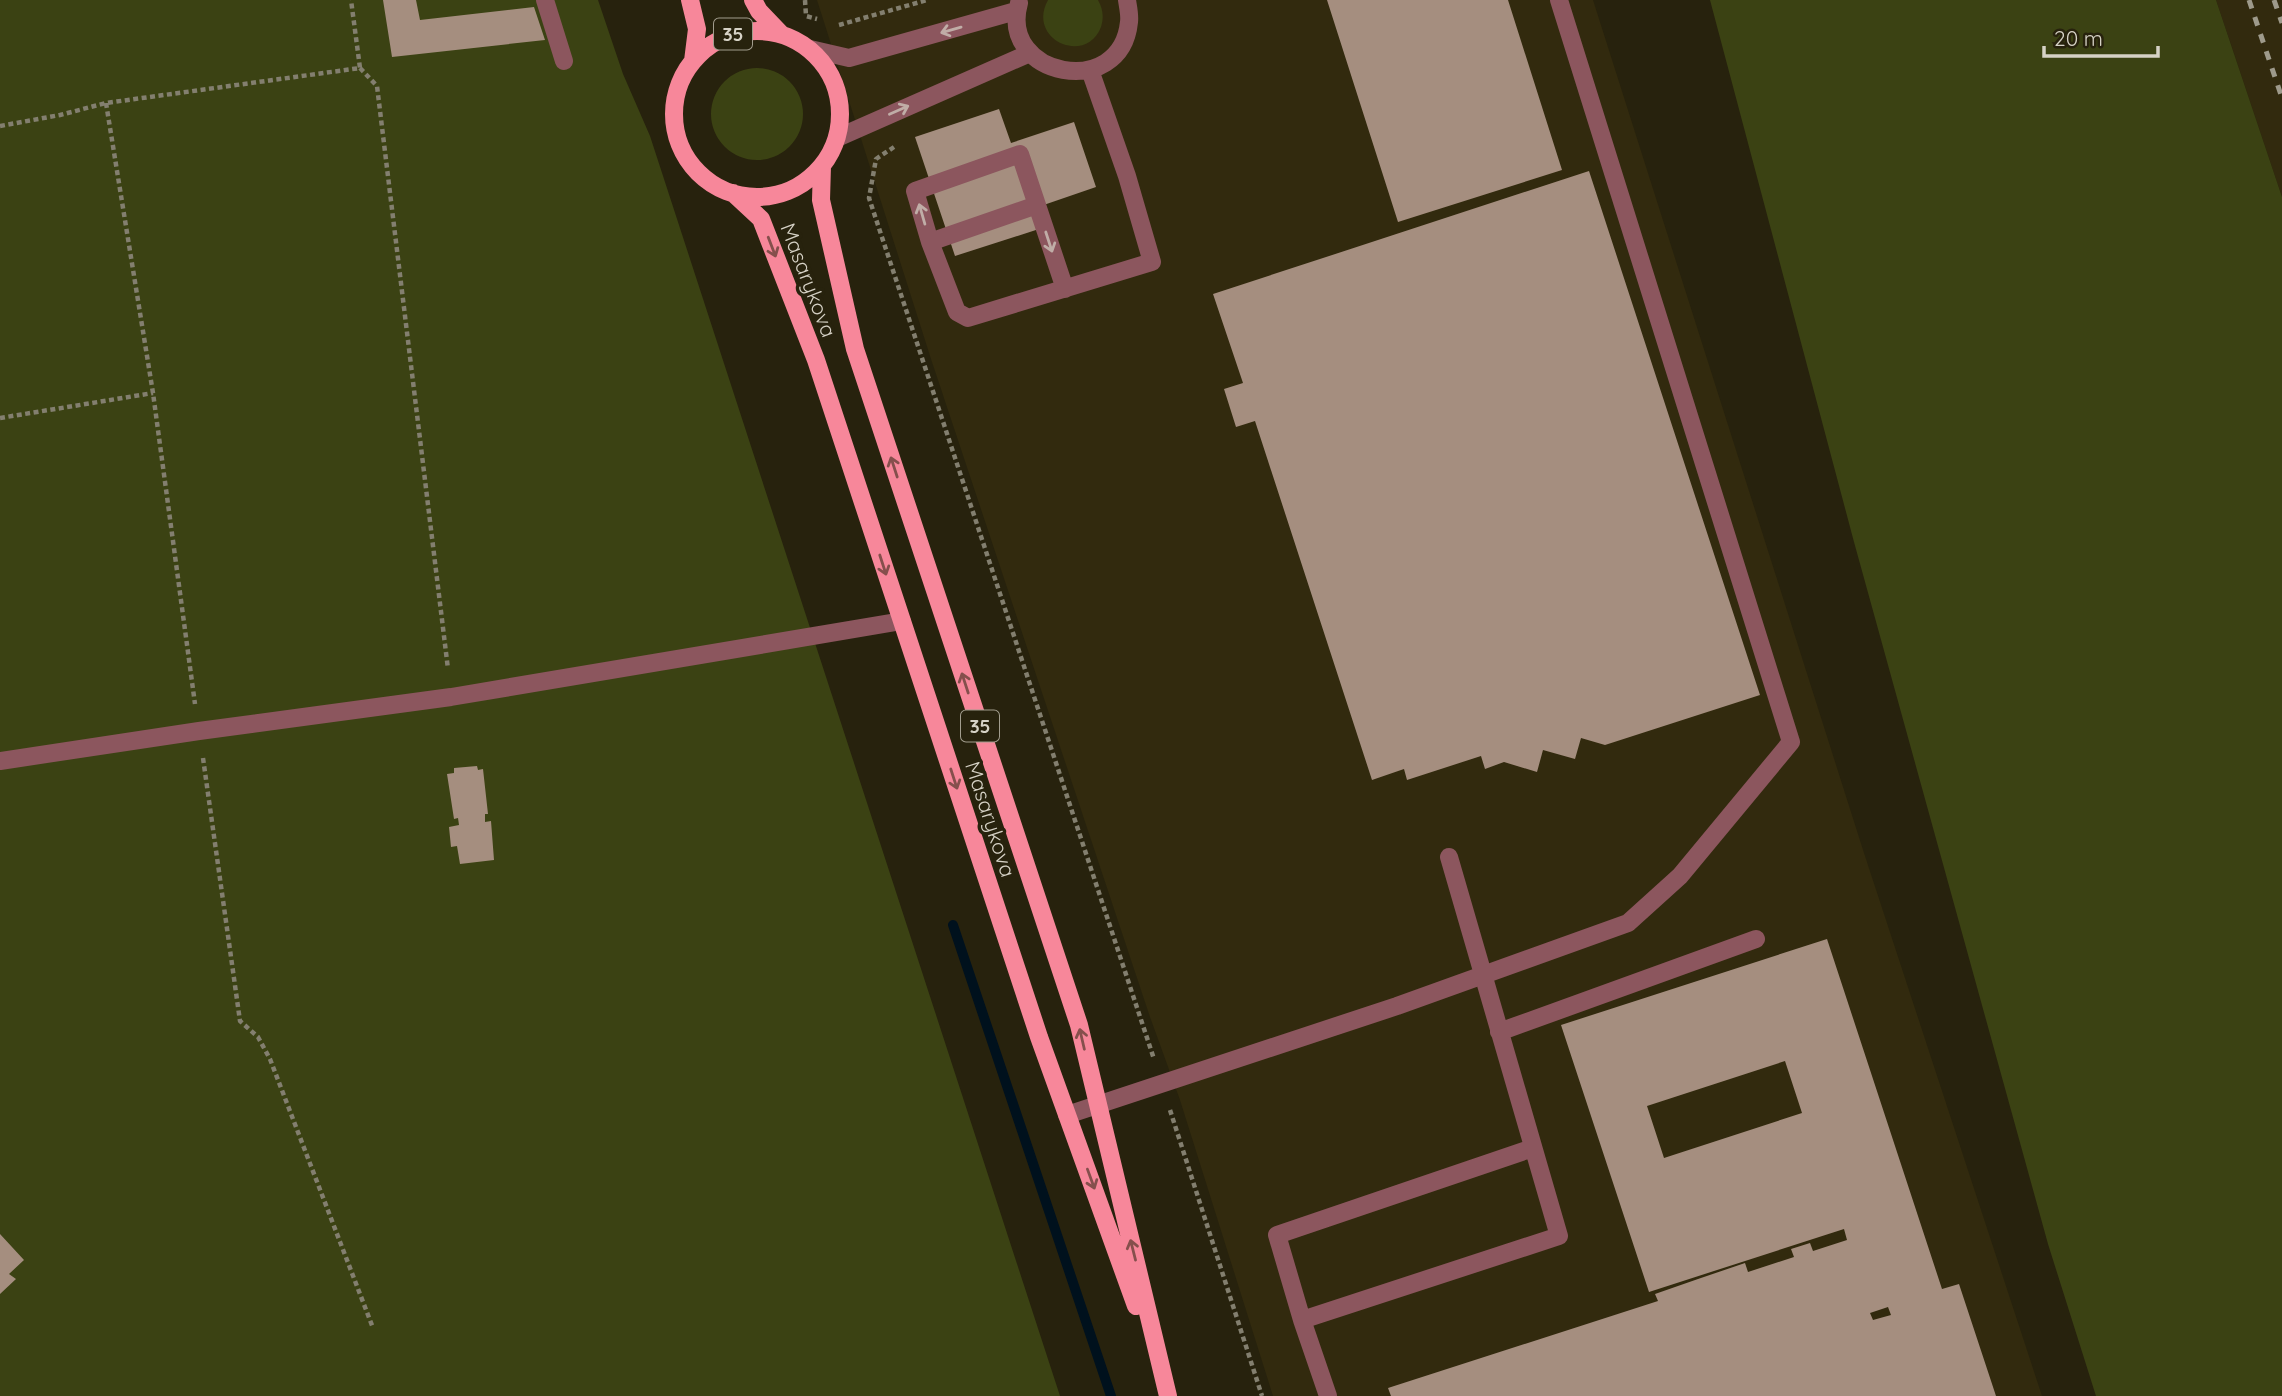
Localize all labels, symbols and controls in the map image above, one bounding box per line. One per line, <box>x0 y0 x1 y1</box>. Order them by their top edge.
scale bar <box>2044 14 2158 58</box>
road number: 35 <box>714 18 752 50</box>
one-way arrow <box>940 24 962 37</box>
text: 20 m <box>2054 25 2103 51</box>
one-way arrow <box>888 103 910 116</box>
one-way arrow <box>914 203 927 225</box>
street label: Masarykova <box>775 219 843 341</box>
one-way arrow <box>1044 230 1056 252</box>
one-way arrow <box>767 235 780 257</box>
one-way arrow <box>887 456 900 478</box>
one-way arrow <box>878 553 890 575</box>
one-way arrow <box>958 672 971 694</box>
road number: 35 <box>961 710 999 741</box>
street label: Masarykova <box>960 758 1022 880</box>
one-way arrow <box>948 768 961 790</box>
one-way arrow <box>1075 1028 1088 1051</box>
one-way arrow <box>1085 1168 1098 1190</box>
one-way arrow <box>1126 1239 1139 1262</box>

